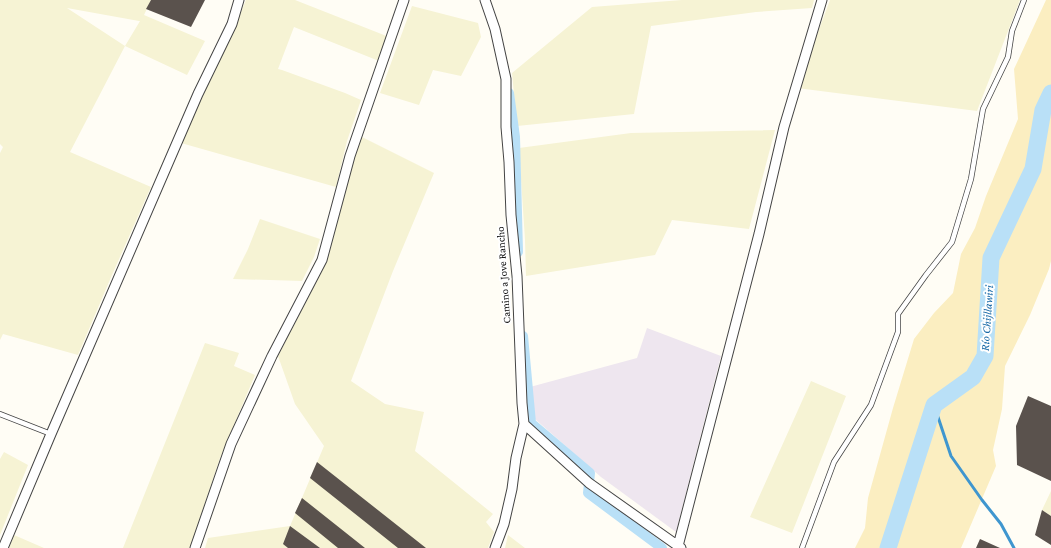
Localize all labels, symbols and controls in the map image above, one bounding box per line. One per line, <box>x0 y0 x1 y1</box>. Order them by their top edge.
street label: Camino a Jove Rancho <box>494 225 513 324</box>
water label: Río Chijllawiri <box>978 284 996 351</box>

